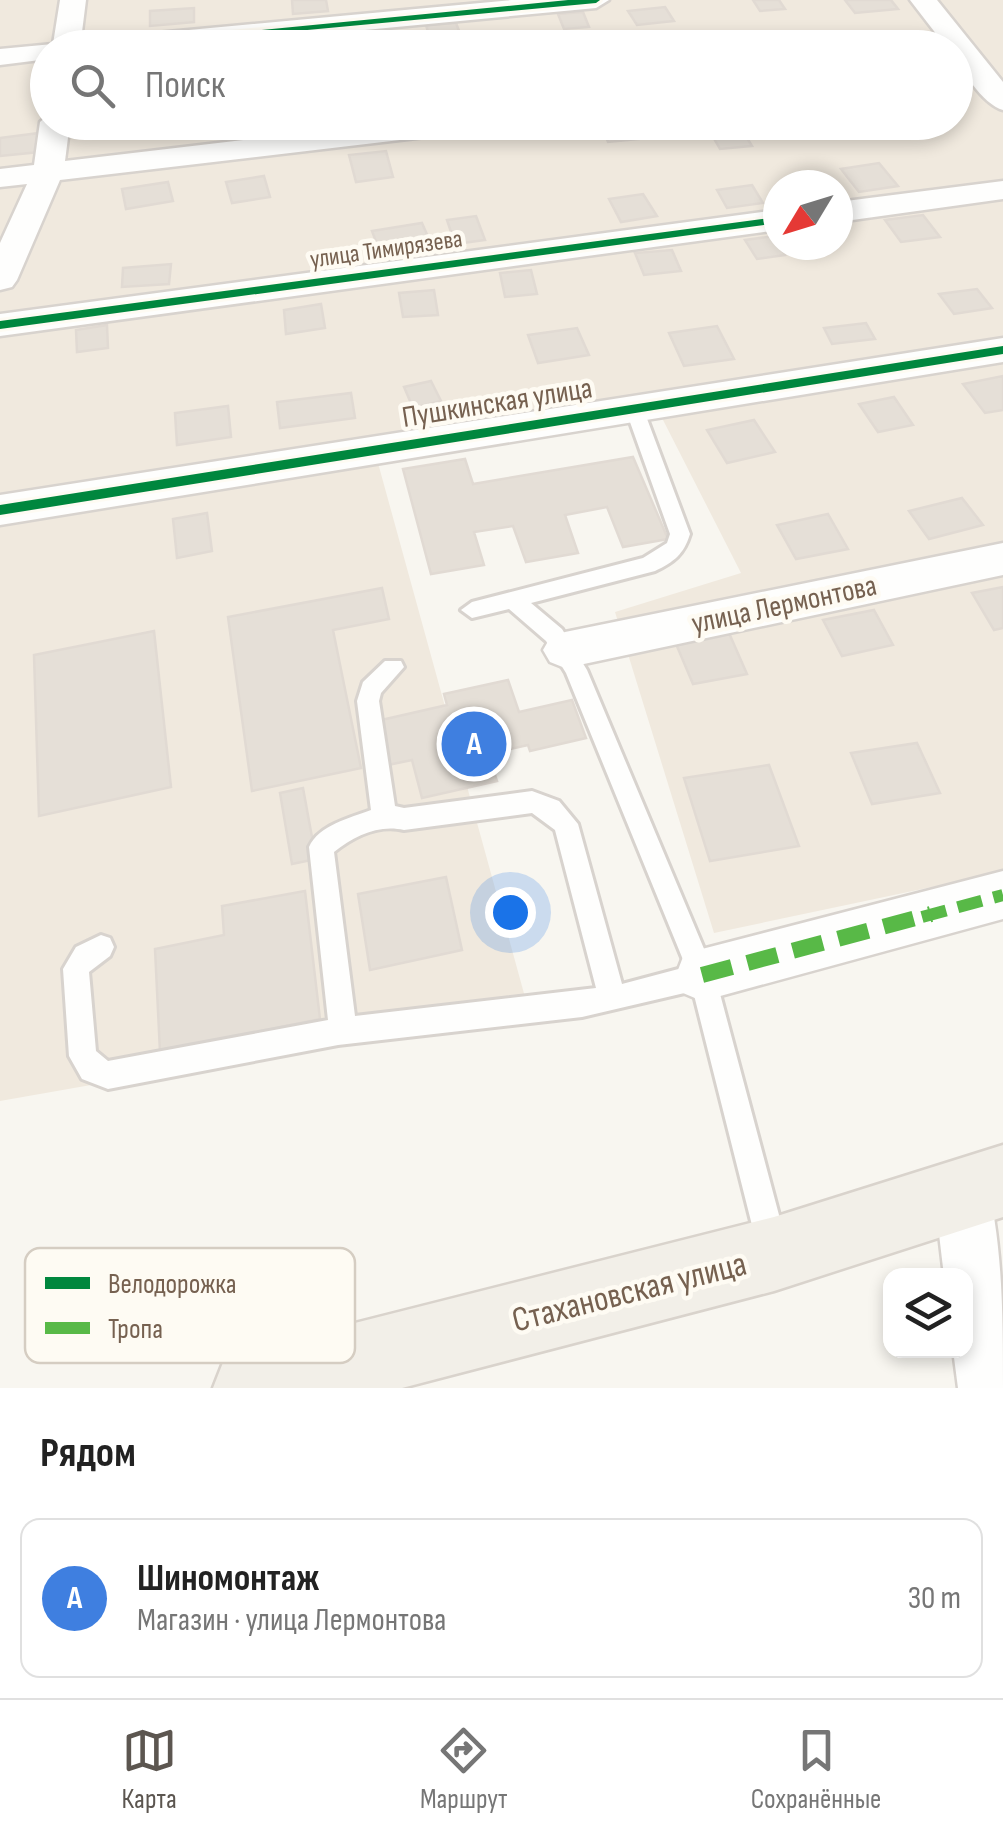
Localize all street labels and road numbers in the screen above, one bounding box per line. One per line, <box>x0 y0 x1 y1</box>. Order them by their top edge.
street label: улица Тимирязева <box>308 223 464 276</box>
street label: Пушкинская улица <box>399 370 595 436</box>
street label: улица Лермонтова <box>688 568 880 642</box>
street label: Стахановская улица <box>508 1243 751 1342</box>

